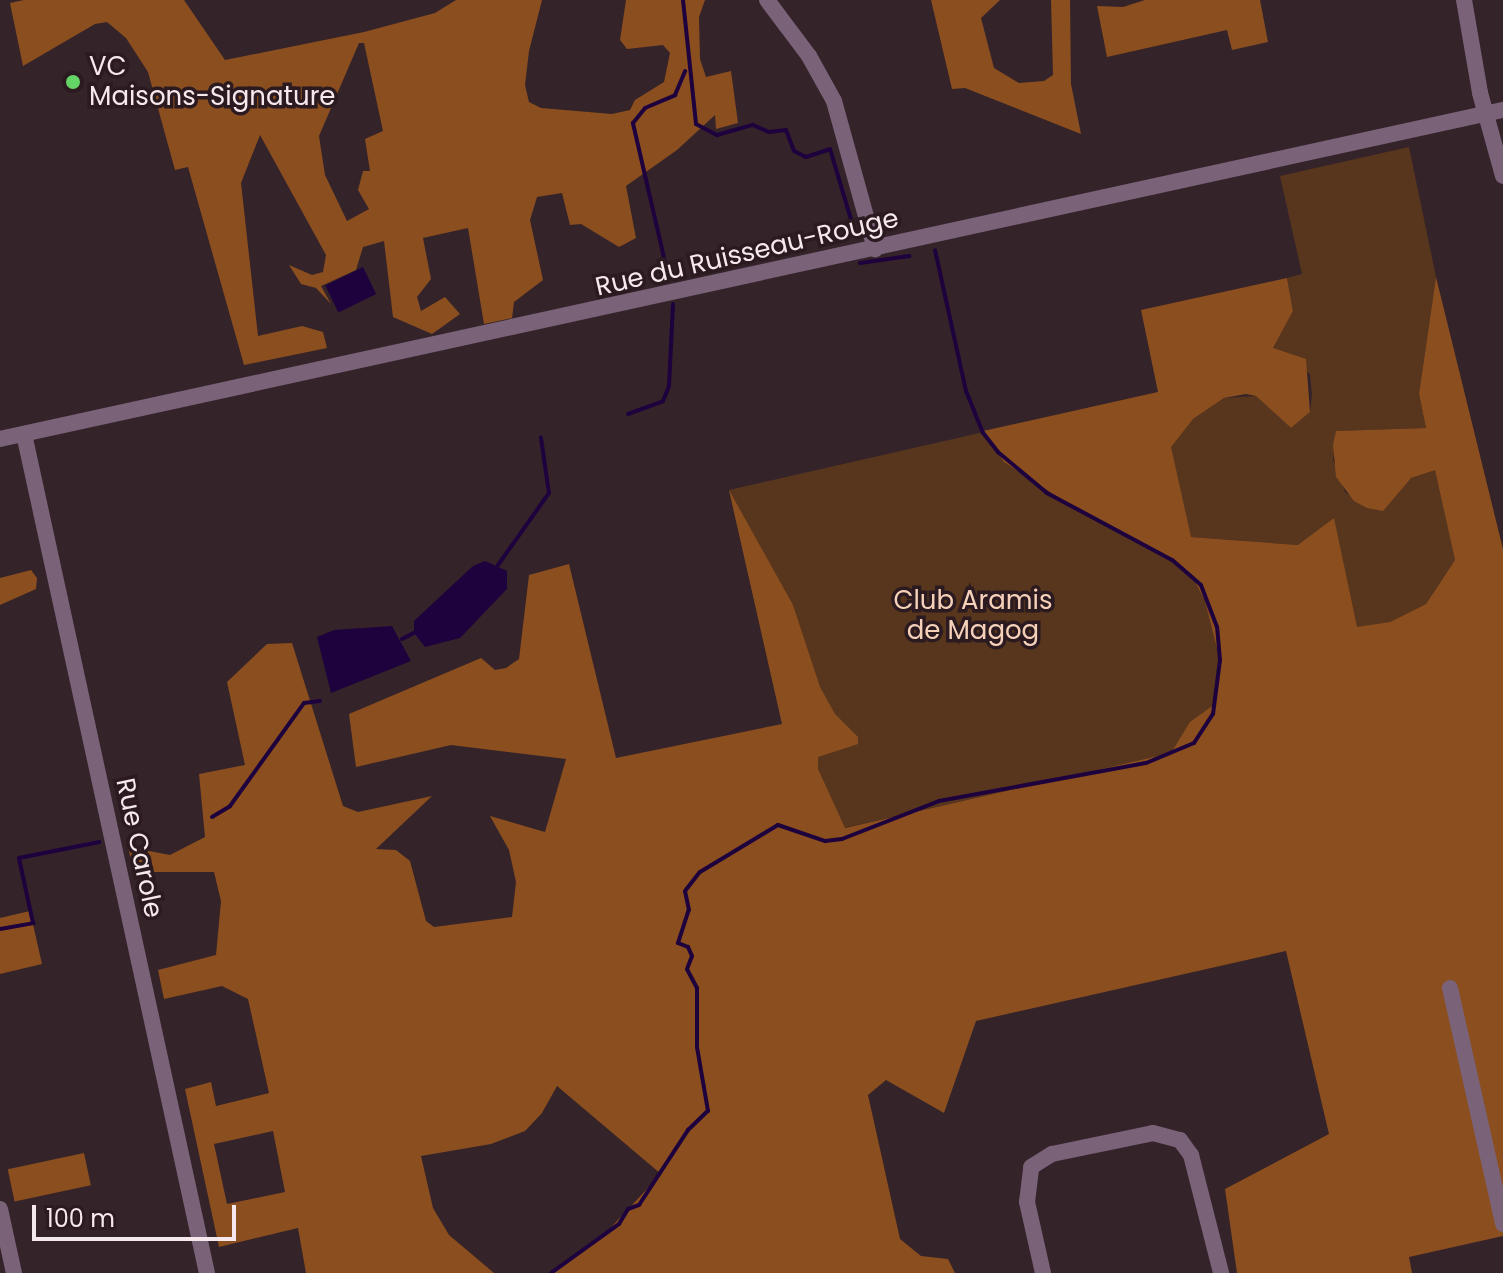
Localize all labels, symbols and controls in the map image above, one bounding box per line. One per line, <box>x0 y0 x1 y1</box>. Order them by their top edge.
place label: VC Maisons-Signature <box>89 51 335 112</box>
marker: VC Maisons-Signature <box>64 73 82 91</box>
street label: Rue du Ruisseau-Rouge <box>592 203 902 303</box>
park label: Club Aramis de Magog <box>893 585 1053 646</box>
street label: Rue Carole <box>109 775 169 921</box>
scale bar <box>36 1189 240 1239</box>
text: 100 m <box>46 1202 115 1235</box>

